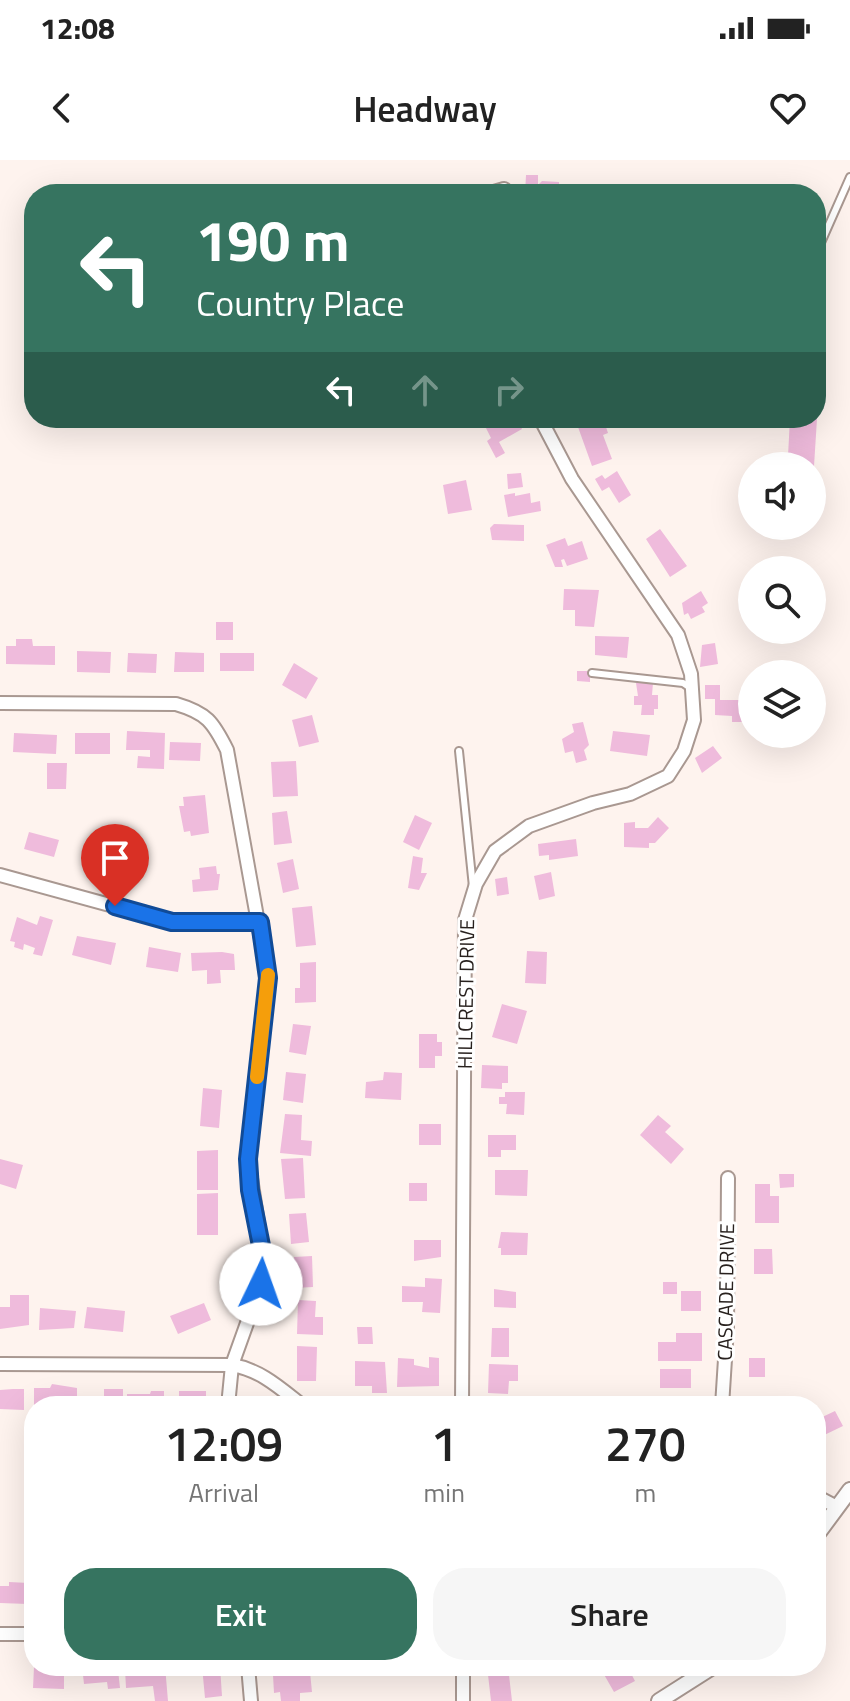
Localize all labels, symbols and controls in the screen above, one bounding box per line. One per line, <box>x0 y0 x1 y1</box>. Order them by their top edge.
text: 12:08 <box>40 5 115 51</box>
text: Headway <box>353 81 497 136</box>
icon: back <box>40 86 84 130</box>
icon: heart <box>766 86 810 130</box>
text: 190 m <box>196 198 349 283</box>
icon: left <box>64 216 168 320</box>
text: Country Place <box>196 275 404 330</box>
icon: left <box>319 368 363 412</box>
icon: ahead <box>403 368 447 412</box>
icon: right <box>487 368 531 412</box>
map controls <box>738 452 826 748</box>
button: sound <box>738 452 826 540</box>
button: search <box>738 556 826 644</box>
button: layers <box>738 660 826 748</box>
pin <box>81 824 149 906</box>
icon: arrive <box>93 836 137 880</box>
street label: HILLCREST DRIVE <box>449 919 482 1069</box>
street label: CASCADE DRIVE <box>709 1223 742 1361</box>
position arrow <box>219 1242 303 1326</box>
text: 12:09 <box>164 1407 283 1480</box>
text: 1 <box>431 1407 458 1480</box>
text: 270 <box>605 1407 686 1480</box>
text: Arrival <box>188 1473 259 1512</box>
text: min <box>423 1473 465 1512</box>
text: m <box>635 1473 656 1512</box>
button: Exit <box>64 1568 417 1660</box>
button: Share <box>433 1568 786 1660</box>

